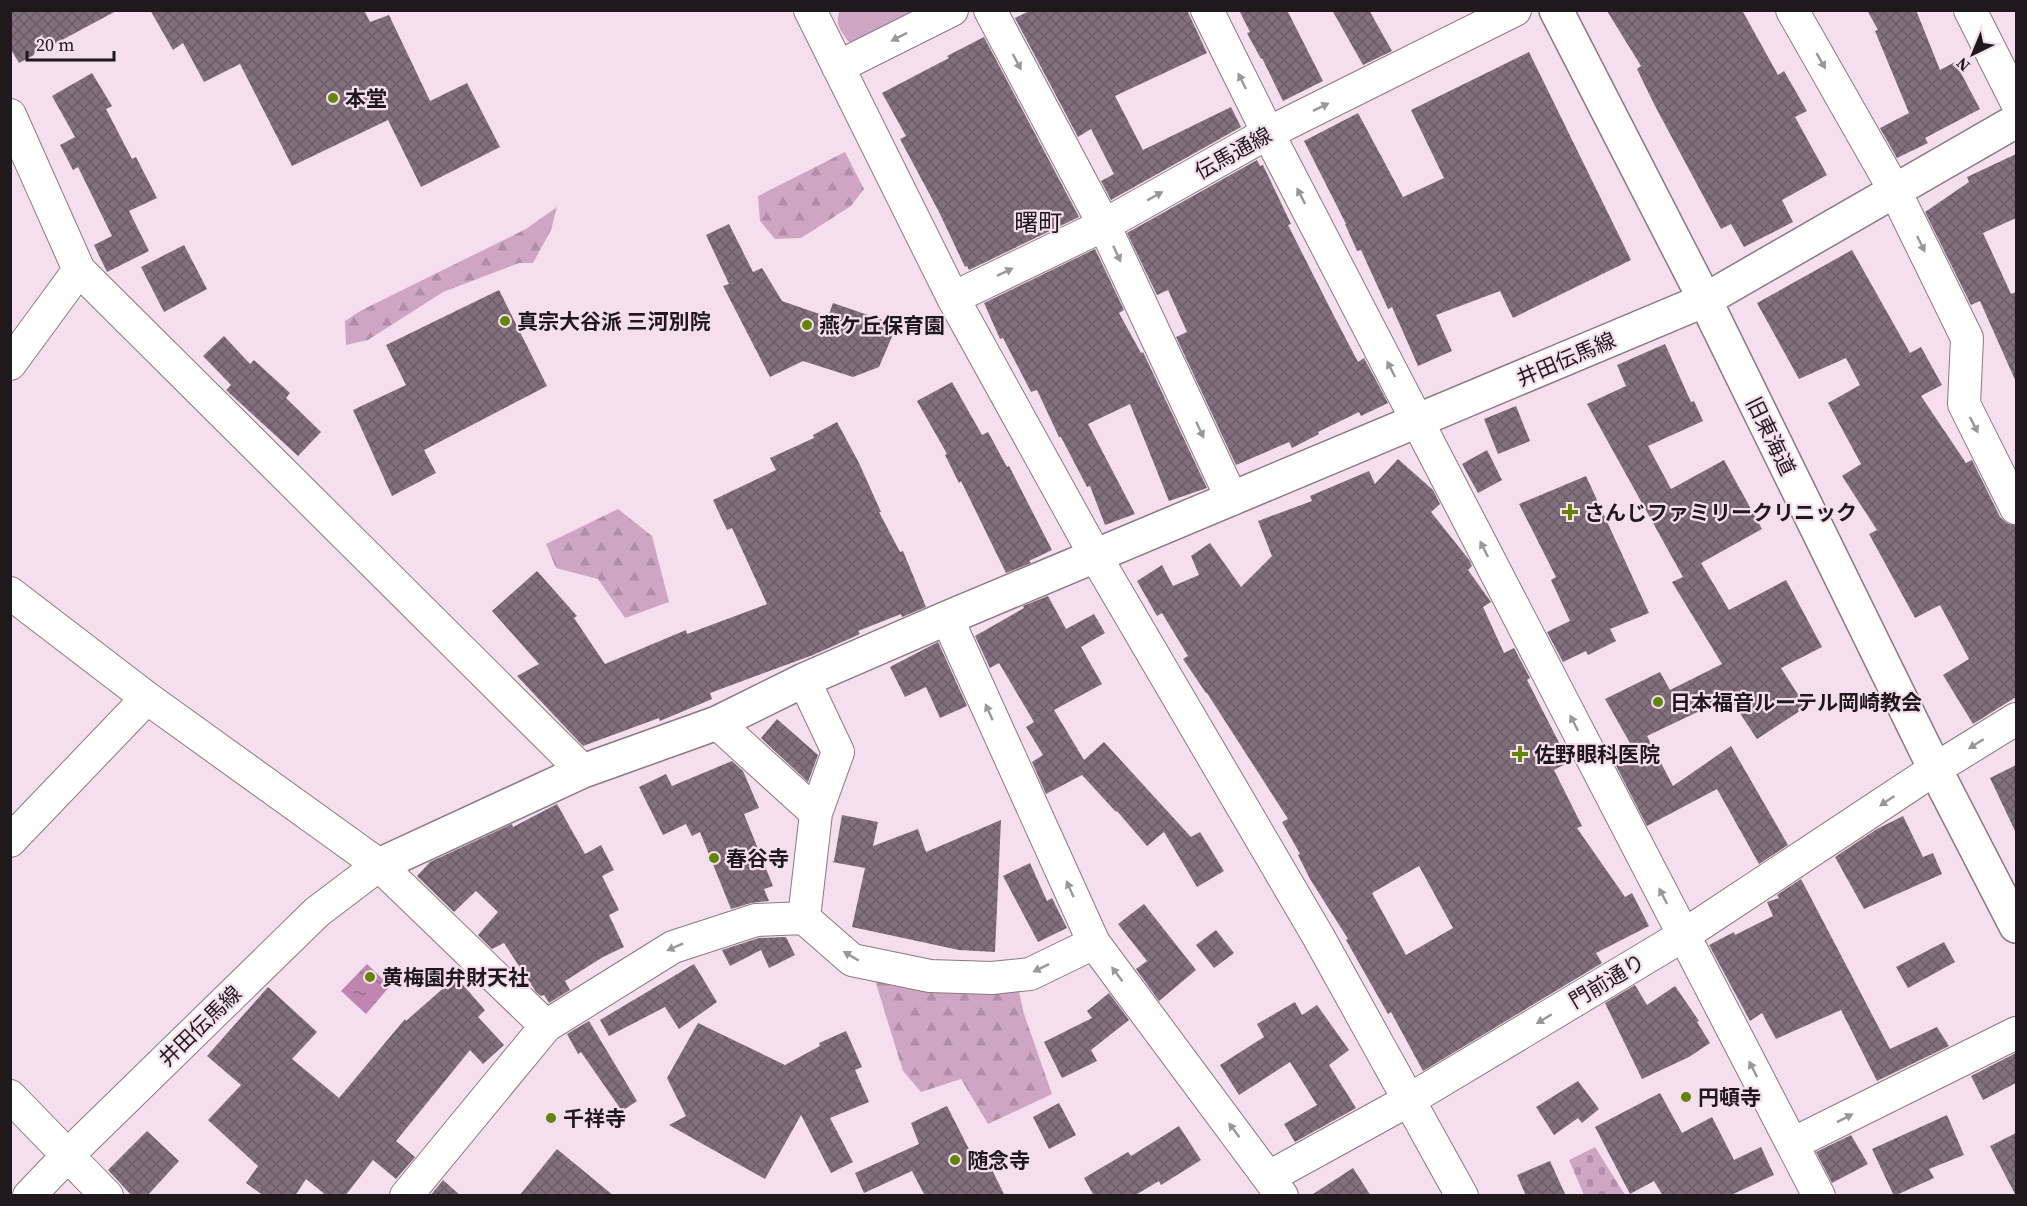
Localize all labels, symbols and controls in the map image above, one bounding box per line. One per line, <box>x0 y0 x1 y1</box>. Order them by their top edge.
scale bar <box>27 24 114 62</box>
north arrow <box>1943 24 2003 84</box>
text: 20 m <box>36 32 74 57</box>
one-way arrow <box>891 32 908 41</box>
one-way arrow <box>1815 53 1826 69</box>
text: N <box>1951 53 1975 77</box>
one-way arrow <box>1012 54 1022 71</box>
one-way arrow <box>1238 72 1247 89</box>
place label: 本堂 <box>345 84 387 113</box>
marker: 本堂 <box>326 91 340 105</box>
one-way arrow <box>1312 102 1329 112</box>
street label: 伝馬通線 <box>1189 120 1277 186</box>
one-way arrow <box>1296 188 1306 205</box>
one-way arrow <box>1147 191 1164 201</box>
district label: 曙町 <box>1014 206 1062 239</box>
one-way arrow <box>1916 235 1925 252</box>
one-way arrow <box>1113 245 1122 262</box>
one-way arrow <box>997 268 1014 277</box>
place label: 真宗大谷派 三河別院 <box>517 307 711 336</box>
place label: 燕ケ丘保育園 <box>819 311 945 340</box>
marker: 真宗大谷派 三河別院 <box>498 314 512 328</box>
marker: 燕ケ丘保育園 <box>800 318 814 332</box>
street label: 井田伝馬線 <box>1512 325 1620 393</box>
one-way arrow <box>1386 361 1396 378</box>
street label: 旧東海道 <box>1740 392 1802 480</box>
one-way arrow <box>1969 417 1979 434</box>
one-way arrow <box>1195 422 1204 439</box>
place label: さんじファミリークリニック <box>1584 498 1857 527</box>
marker: さんじファミリークリニック <box>1561 503 1579 521</box>
one-way arrow <box>1479 541 1489 558</box>
place label: 日本福音ルーテル岡崎教会 <box>1670 688 1922 717</box>
marker: 日本福音ルーテル岡崎教会 <box>1651 695 1665 709</box>
one-way arrow <box>985 703 994 720</box>
one-way arrow <box>1569 714 1579 731</box>
one-way arrow <box>1968 738 1984 749</box>
place label: 佐野眼科医院 <box>1534 740 1660 769</box>
marker: 佐野眼科医院 <box>1511 745 1529 763</box>
one-way arrow <box>1879 795 1895 807</box>
place label: 春谷寺 <box>726 844 789 873</box>
marker: 春谷寺 <box>707 851 721 865</box>
one-way arrow <box>1065 881 1074 898</box>
one-way arrow <box>1659 887 1668 904</box>
one-way arrow <box>665 942 683 952</box>
street label: 門前通り <box>1564 947 1650 1015</box>
one-way arrow <box>842 951 859 961</box>
place label: 黄梅園弁財天社 <box>382 963 529 992</box>
one-way arrow <box>1033 964 1050 973</box>
one-way arrow <box>1111 966 1123 982</box>
marker: 黄梅園弁財天社 <box>363 970 377 984</box>
street label: 井田伝馬線 <box>152 979 248 1073</box>
one-way arrow <box>1536 1014 1552 1025</box>
one-way arrow <box>1748 1060 1758 1077</box>
place label: 円頓寺 <box>1698 1083 1761 1112</box>
marker: 円頓寺 <box>1679 1090 1693 1104</box>
place label: 千祥寺 <box>563 1104 626 1133</box>
marker: 千祥寺 <box>544 1111 558 1125</box>
one-way arrow <box>1836 1114 1853 1123</box>
one-way arrow <box>1228 1123 1240 1139</box>
place label: 随念寺 <box>967 1146 1030 1175</box>
marker: 随念寺 <box>948 1153 962 1167</box>

